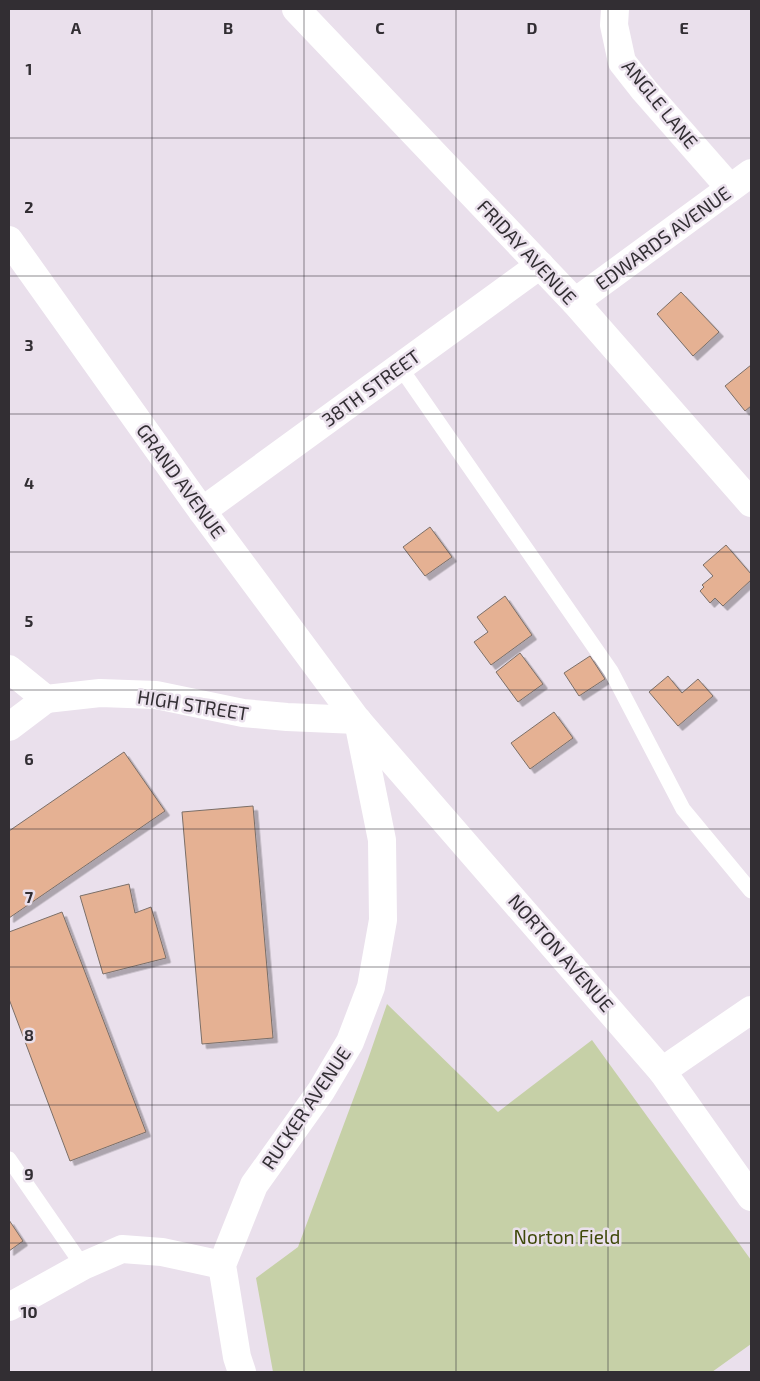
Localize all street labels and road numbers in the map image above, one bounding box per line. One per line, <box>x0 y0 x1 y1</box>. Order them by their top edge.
street label: ANGLE LANE <box>618 55 703 153</box>
street label: EDWARDS AVENUE <box>591 181 735 294</box>
street label: FRIDAY AVENUE <box>473 195 582 309</box>
street label: 38TH STREET <box>317 344 424 431</box>
street label: GRAND AVENUE <box>132 419 230 542</box>
street label: HIGH STREET <box>136 684 250 725</box>
street label: NORTON AVENUE <box>504 889 619 1016</box>
street label: RUCKER AVENUE <box>256 1042 355 1173</box>

